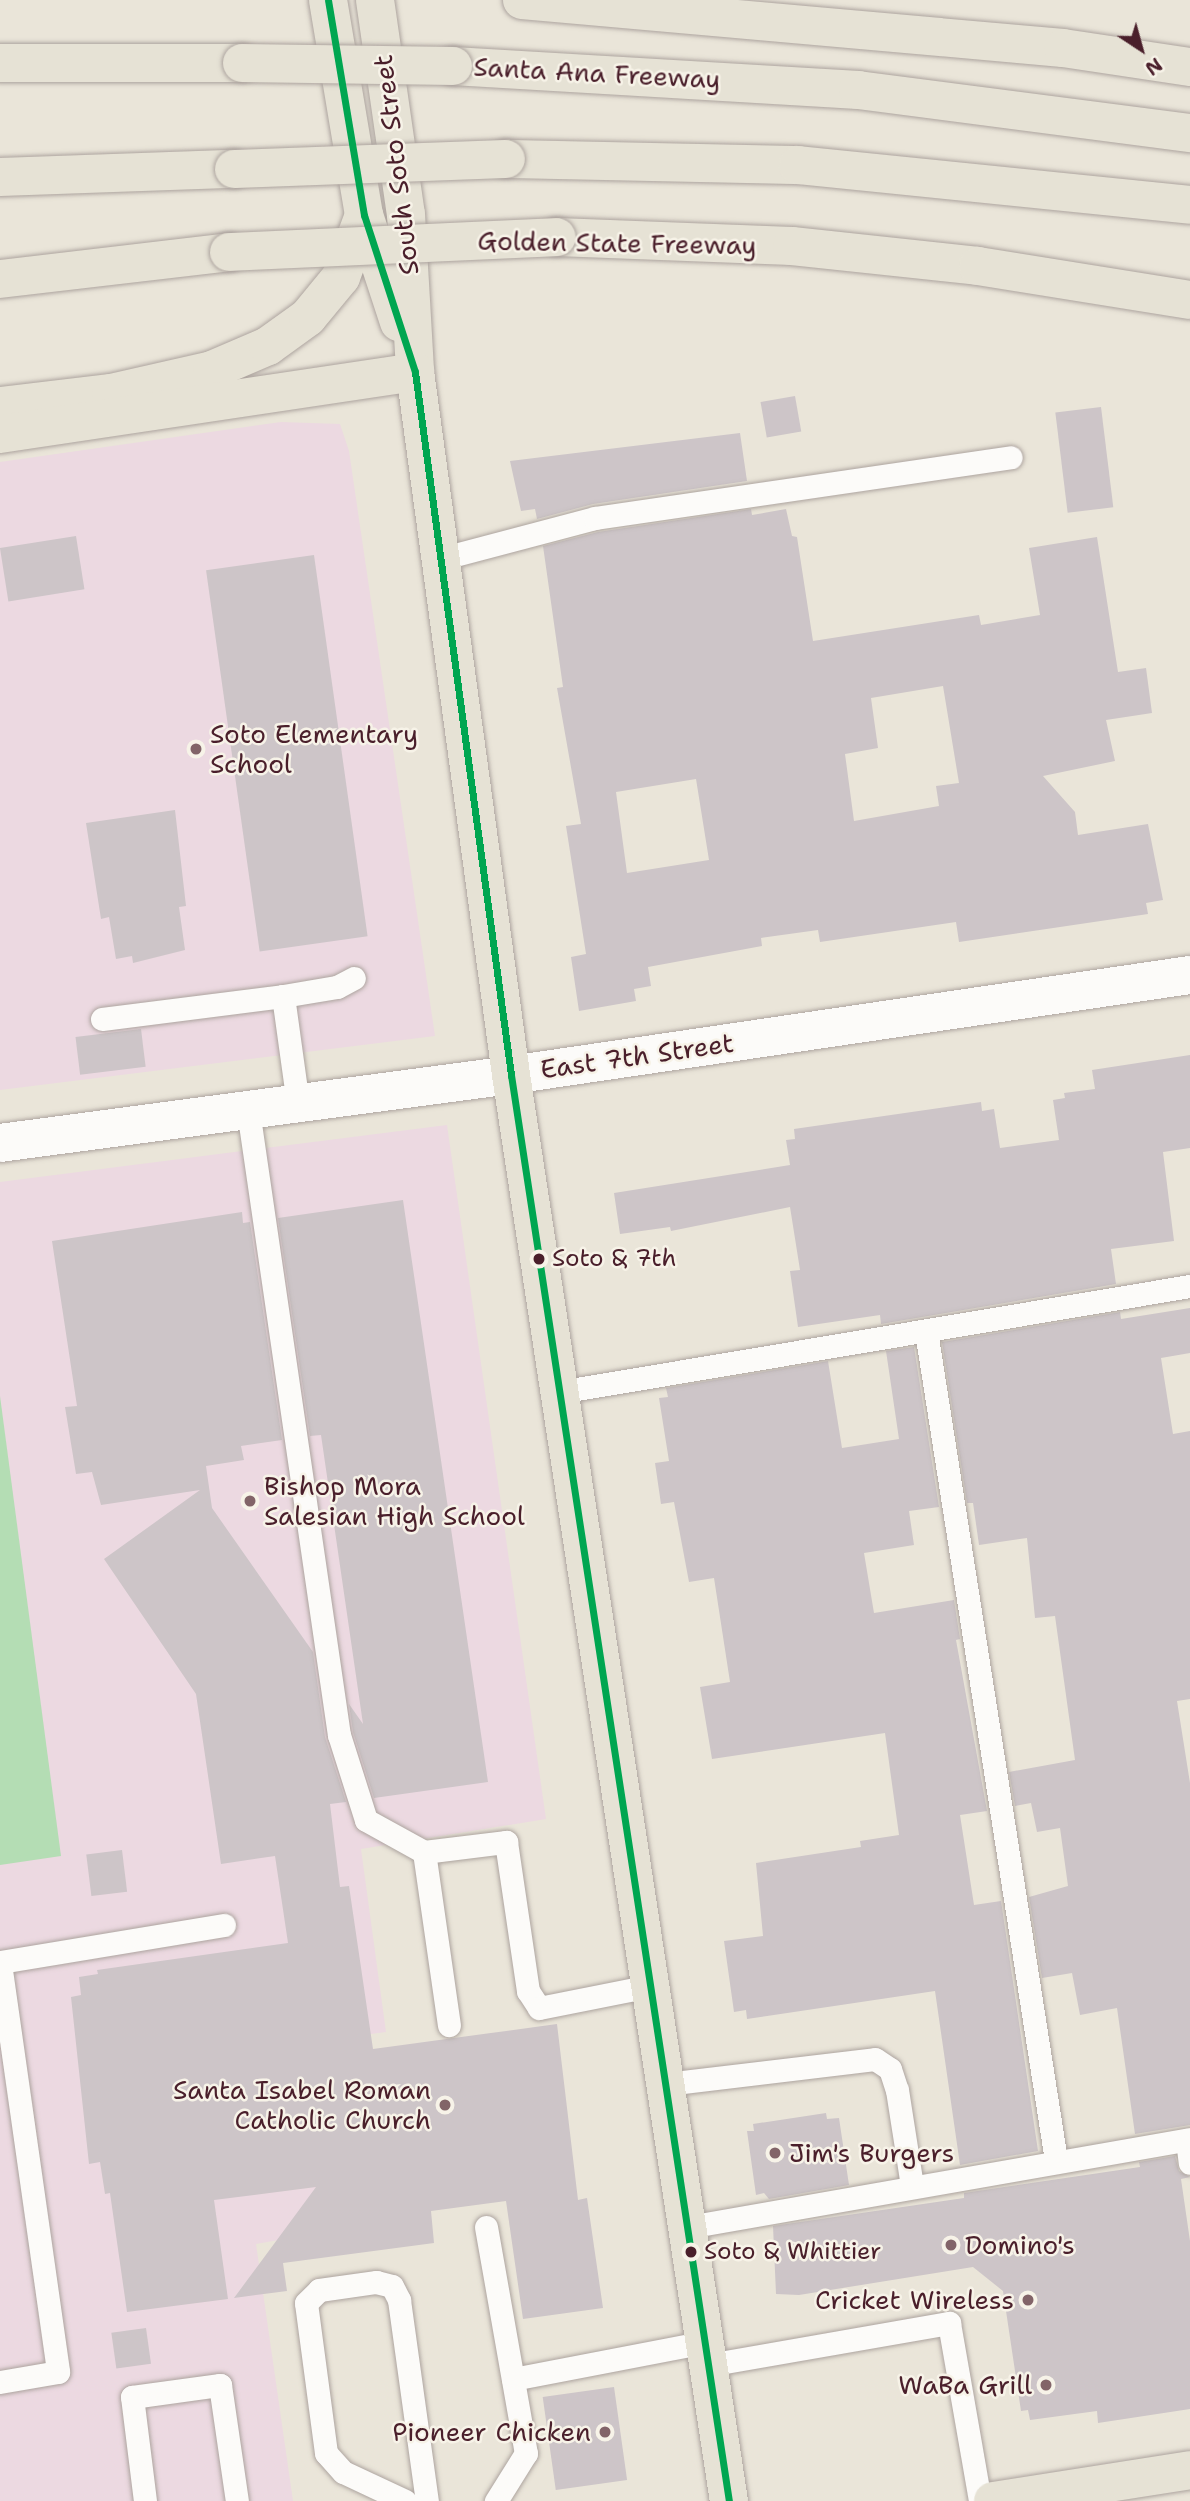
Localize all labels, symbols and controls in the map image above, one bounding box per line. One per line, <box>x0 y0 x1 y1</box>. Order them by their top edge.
north arrow <box>1106 14 1176 84</box>
street label: Santa Ana Freeway <box>473 51 721 95</box>
text: N <box>1140 52 1167 81</box>
street label: South Soto Street <box>367 53 425 277</box>
street label: Golden State Freeway <box>477 225 757 261</box>
place label: Soto Elementary School <box>210 718 418 780</box>
marker: Soto Elementary School <box>188 741 204 757</box>
street label: East 7th Street <box>538 1027 736 1085</box>
place label: Soto & 7th <box>552 1245 676 1273</box>
marker: Soto & 7th <box>532 1252 546 1266</box>
place label: Bishop Mora Salesian High School <box>264 1470 525 1532</box>
marker: Bishop Mora Salesian High School <box>242 1493 258 1509</box>
place label: Santa Isabel Roman Catholic Church <box>173 2074 431 2136</box>
marker: Santa Isabel Roman Catholic Church <box>437 2097 453 2113</box>
place label: Jim's Burgers <box>789 2137 954 2169</box>
marker: Jim's Burgers <box>767 2145 783 2161</box>
place label: Domino's <box>965 2229 1075 2261</box>
marker: Domino's <box>943 2237 959 2253</box>
place label: Soto & Whittier <box>704 2238 881 2266</box>
marker: Soto & Whittier <box>684 2245 698 2259</box>
place label: Cricket Wireless <box>815 2284 1014 2316</box>
marker: Cricket Wireless <box>1020 2292 1036 2308</box>
place label: WaBa Grill <box>898 2369 1032 2401</box>
marker: WaBa Grill <box>1038 2377 1054 2393</box>
place label: Pioneer Chicken <box>392 2416 591 2448</box>
marker: Pioneer Chicken <box>597 2424 613 2440</box>

